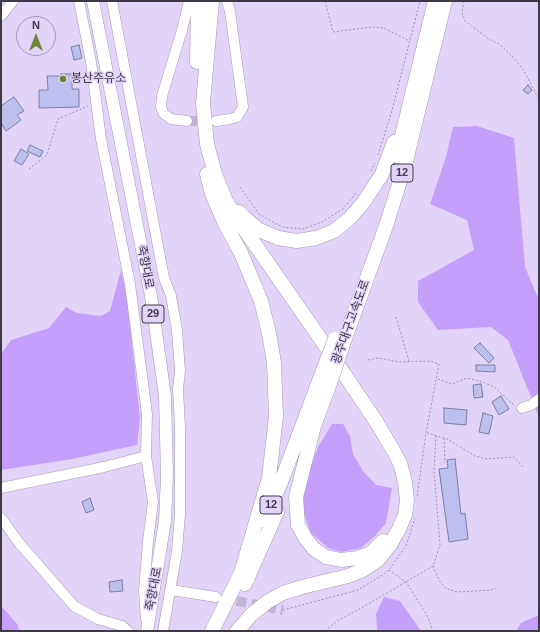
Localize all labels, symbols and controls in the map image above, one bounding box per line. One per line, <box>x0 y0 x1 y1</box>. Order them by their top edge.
north arrow <box>16 16 56 56</box>
text: N <box>32 19 40 31</box>
place label: 봉산주유소 <box>71 72 126 86</box>
marker: 봉산주유소 <box>58 74 68 84</box>
road number: 12 <box>391 164 413 182</box>
street label: 죽향대로 <box>134 244 156 290</box>
street label: 광주대구고속도로 <box>329 278 373 366</box>
road number: 29 <box>142 305 164 323</box>
road number: 12 <box>260 496 282 514</box>
street label: 죽향대로 <box>143 566 165 612</box>

